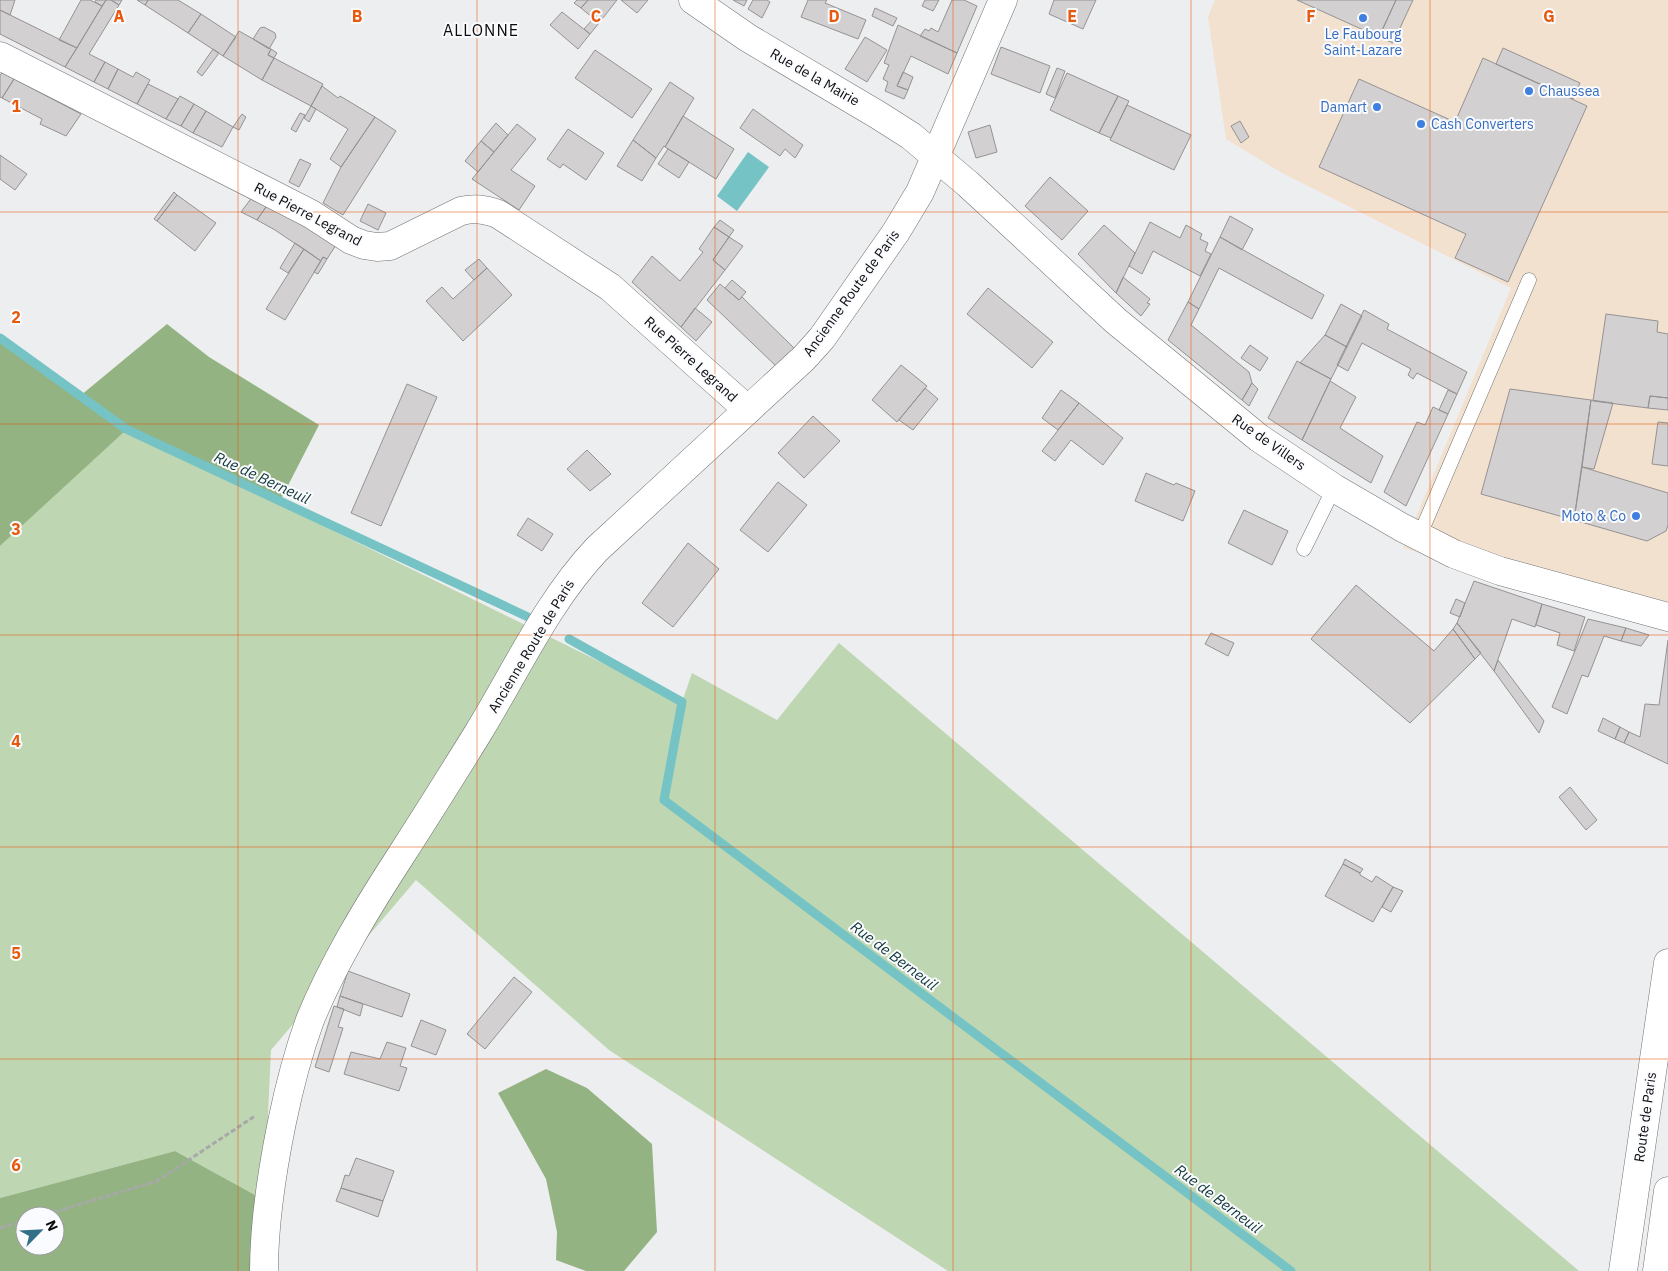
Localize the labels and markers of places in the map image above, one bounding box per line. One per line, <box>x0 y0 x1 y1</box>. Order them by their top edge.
marker: Le Faubourg Saint-Lazare <box>1357 12 1369 24</box>
place label: Le Faubourg Saint-Lazare <box>1324 25 1403 59</box>
place label: Chaussea <box>1539 82 1600 100</box>
marker: Chaussea <box>1523 85 1535 97</box>
place label: Damart <box>1320 98 1367 116</box>
marker: Damart <box>1371 101 1383 113</box>
place label: Cash Converters <box>1431 115 1534 133</box>
marker: Cash Converters <box>1415 118 1427 130</box>
place label: Moto & Co <box>1561 507 1626 525</box>
marker: Moto & Co <box>1630 510 1642 522</box>

